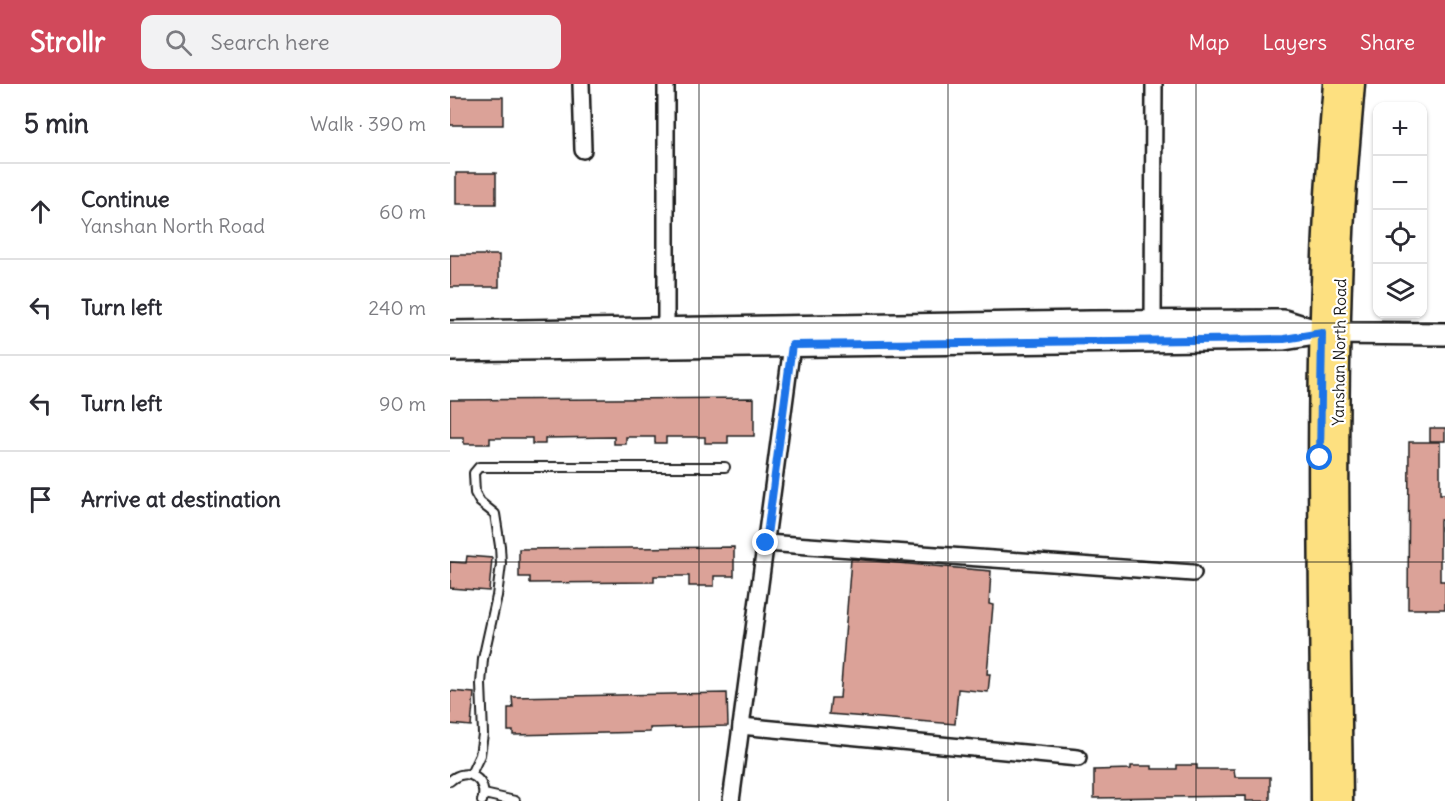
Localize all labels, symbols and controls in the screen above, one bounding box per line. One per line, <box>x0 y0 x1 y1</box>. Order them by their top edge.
search box <box>141 15 561 69</box>
text: Strollr <box>30 24 105 60</box>
icon: search <box>162 26 195 59</box>
text: Search here <box>210 28 330 56</box>
text: Map <box>1189 29 1229 56</box>
text: Layers <box>1262 29 1327 56</box>
text: Share <box>1360 29 1415 56</box>
map controls <box>1373 102 1427 318</box>
button: + <box>1373 102 1427 156</box>
text: 5 min <box>24 107 89 140</box>
text: Walk · 390 m <box>310 111 426 136</box>
button: − <box>1373 156 1427 210</box>
text: Continue <box>81 185 170 213</box>
icon: ahead <box>24 195 57 228</box>
text: 60 m <box>379 199 426 224</box>
button: locate <box>1373 210 1427 264</box>
text: Yanshan North Road <box>81 213 265 238</box>
button: layers <box>1373 264 1427 318</box>
street label: Yanshan North Road <box>1328 278 1350 426</box>
icon: left <box>24 291 57 324</box>
text: Turn left <box>81 293 162 321</box>
text: 240 m <box>368 295 426 320</box>
icon: left <box>24 387 57 420</box>
text: Turn left <box>81 389 162 417</box>
text: 90 m <box>379 391 426 416</box>
route start <box>1306 444 1332 470</box>
icon: arrive <box>24 483 57 516</box>
text: Arrive at destination <box>81 485 281 513</box>
route end <box>752 529 778 555</box>

